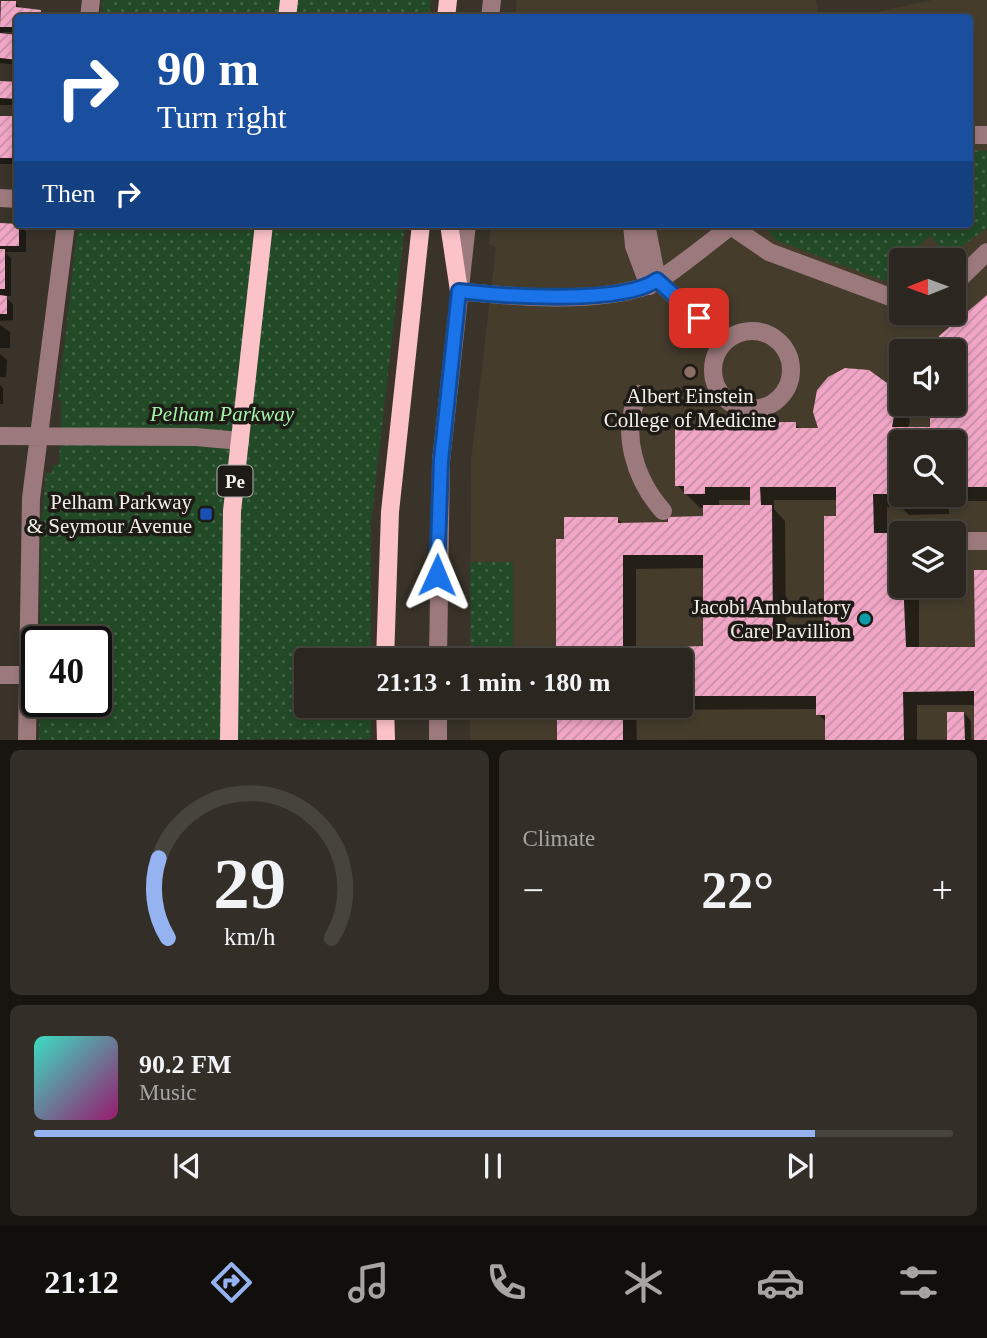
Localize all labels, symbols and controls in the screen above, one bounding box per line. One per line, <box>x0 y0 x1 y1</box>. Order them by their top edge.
text: 90 m <box>157 41 259 96</box>
icon: right <box>42 42 133 133</box>
text: Turn right <box>157 99 287 135</box>
icon: right <box>109 175 147 213</box>
text: Then <box>42 179 95 208</box>
north arrow <box>889 248 966 326</box>
map controls <box>889 248 966 598</box>
pin <box>669 288 729 348</box>
icon: arrive <box>680 299 718 337</box>
button: sound <box>889 339 966 416</box>
marker: Albert Einstein College of Medicine <box>682 364 698 380</box>
place label: Albert Einstein College of Medicine <box>604 384 776 432</box>
park label: Pelham Parkway <box>149 402 295 426</box>
button: search <box>889 430 966 507</box>
road number: Pe <box>218 466 252 496</box>
place label: Pelham Parkway & Seymour Avenue <box>27 490 192 538</box>
marker: Pelham Parkway & Seymour Avenue <box>198 506 214 522</box>
button: layers <box>889 521 966 598</box>
position arrow <box>400 538 474 612</box>
place label: Jacobi Ambulatory Care Pavillion <box>692 595 851 643</box>
marker: Jacobi Ambulatory Care Pavillion <box>857 611 873 627</box>
speed limit sign: 40 <box>21 626 112 717</box>
text: 21:13 · 1 min · 180 m <box>377 668 611 697</box>
text: Climate <box>523 826 595 851</box>
text: 29 <box>213 844 286 925</box>
text: 22° <box>701 862 774 919</box>
text: − <box>523 869 544 911</box>
text: + <box>932 869 953 911</box>
text: km/h <box>224 923 275 950</box>
text: 90.2 FM <box>139 1050 231 1079</box>
text: Music <box>139 1080 197 1105</box>
icon: previous <box>168 1147 206 1185</box>
icon: pause <box>474 1147 512 1185</box>
icon: next <box>781 1147 819 1185</box>
icon: directions <box>207 1258 256 1307</box>
icon: music <box>344 1258 393 1307</box>
icon: phone <box>482 1258 531 1307</box>
icon: climate <box>619 1258 668 1307</box>
icon: car <box>756 1258 805 1307</box>
icon: filters <box>894 1258 943 1307</box>
text: 21:12 <box>44 1264 119 1300</box>

